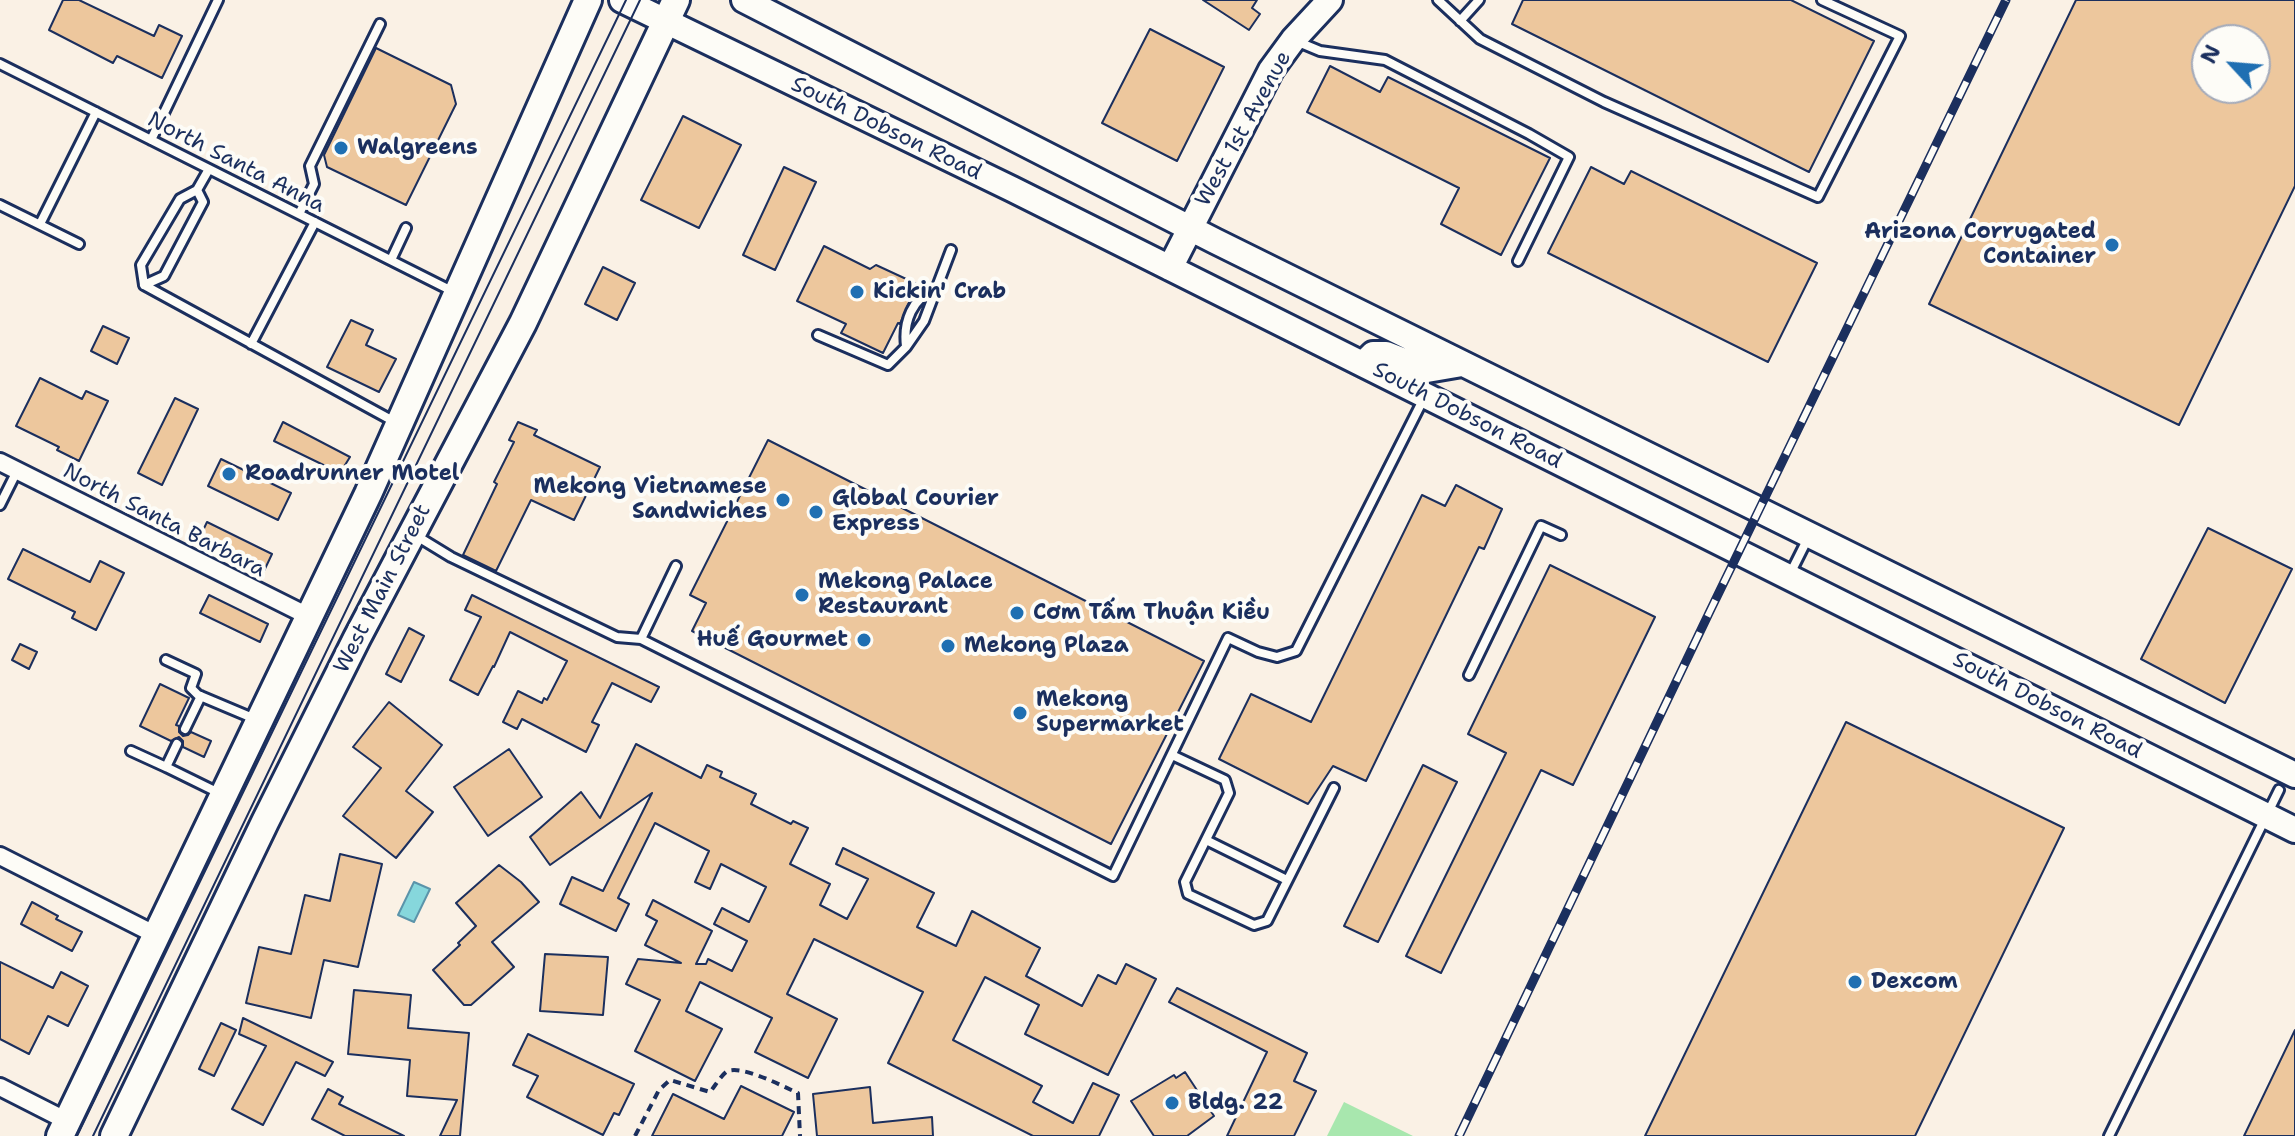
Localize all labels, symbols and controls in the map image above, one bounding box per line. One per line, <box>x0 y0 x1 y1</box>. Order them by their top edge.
north arrow <box>2191 24 2271 104</box>
text: N <box>2194 40 2228 68</box>
street label: West 1st Avenue <box>1190 47 1298 211</box>
street label: South Dobson Road <box>786 71 986 187</box>
street label: North Santa Anna <box>143 107 329 219</box>
place label: Walgreens <box>357 135 478 161</box>
marker: Walgreens <box>332 139 350 157</box>
place label: Arizona Corrugated Container <box>1864 219 2096 270</box>
marker: Arizona Corrugated Container <box>2103 236 2121 254</box>
place label: Kickin' Crab <box>873 279 1006 305</box>
marker: Kickin' Crab <box>848 283 866 301</box>
street label: South Dobson Road <box>1368 357 1566 475</box>
street label: North Santa Barbara <box>58 458 270 584</box>
place label: Roadrunner Motel <box>245 461 459 487</box>
marker: Roadrunner Motel <box>220 465 238 483</box>
place label: Mekong Vietnamese Sandwiches <box>534 474 767 526</box>
place label: Global Courier Express <box>832 486 999 538</box>
marker: Mekong Vietnamese Sandwiches <box>774 491 792 509</box>
street label: West Main Street <box>329 500 437 678</box>
marker: Global Courier Express <box>807 503 825 521</box>
place label: Mekong Palace Restaurant <box>818 569 993 620</box>
marker: Mekong Palace Restaurant <box>793 586 811 604</box>
place label: Cơm Tấm Thuận Kiều <box>1033 600 1270 626</box>
marker: Cơm Tấm Thuận Kiều <box>1008 604 1026 622</box>
place label: Huế Gourmet <box>697 627 848 653</box>
marker: Huế Gourmet <box>855 631 873 649</box>
place label: Mekong Plaza <box>964 633 1129 659</box>
marker: Mekong Plaza <box>939 637 957 655</box>
street label: South Dobson Road <box>1948 647 2146 765</box>
place label: Mekong Supermarket <box>1036 687 1184 738</box>
marker: Mekong Supermarket <box>1011 704 1029 722</box>
place label: Dexcom <box>1871 969 1958 995</box>
marker: Dexcom <box>1846 973 1864 991</box>
place label: Bldg. 22 <box>1188 1090 1283 1116</box>
marker: Bldg. 22 <box>1163 1094 1181 1112</box>

